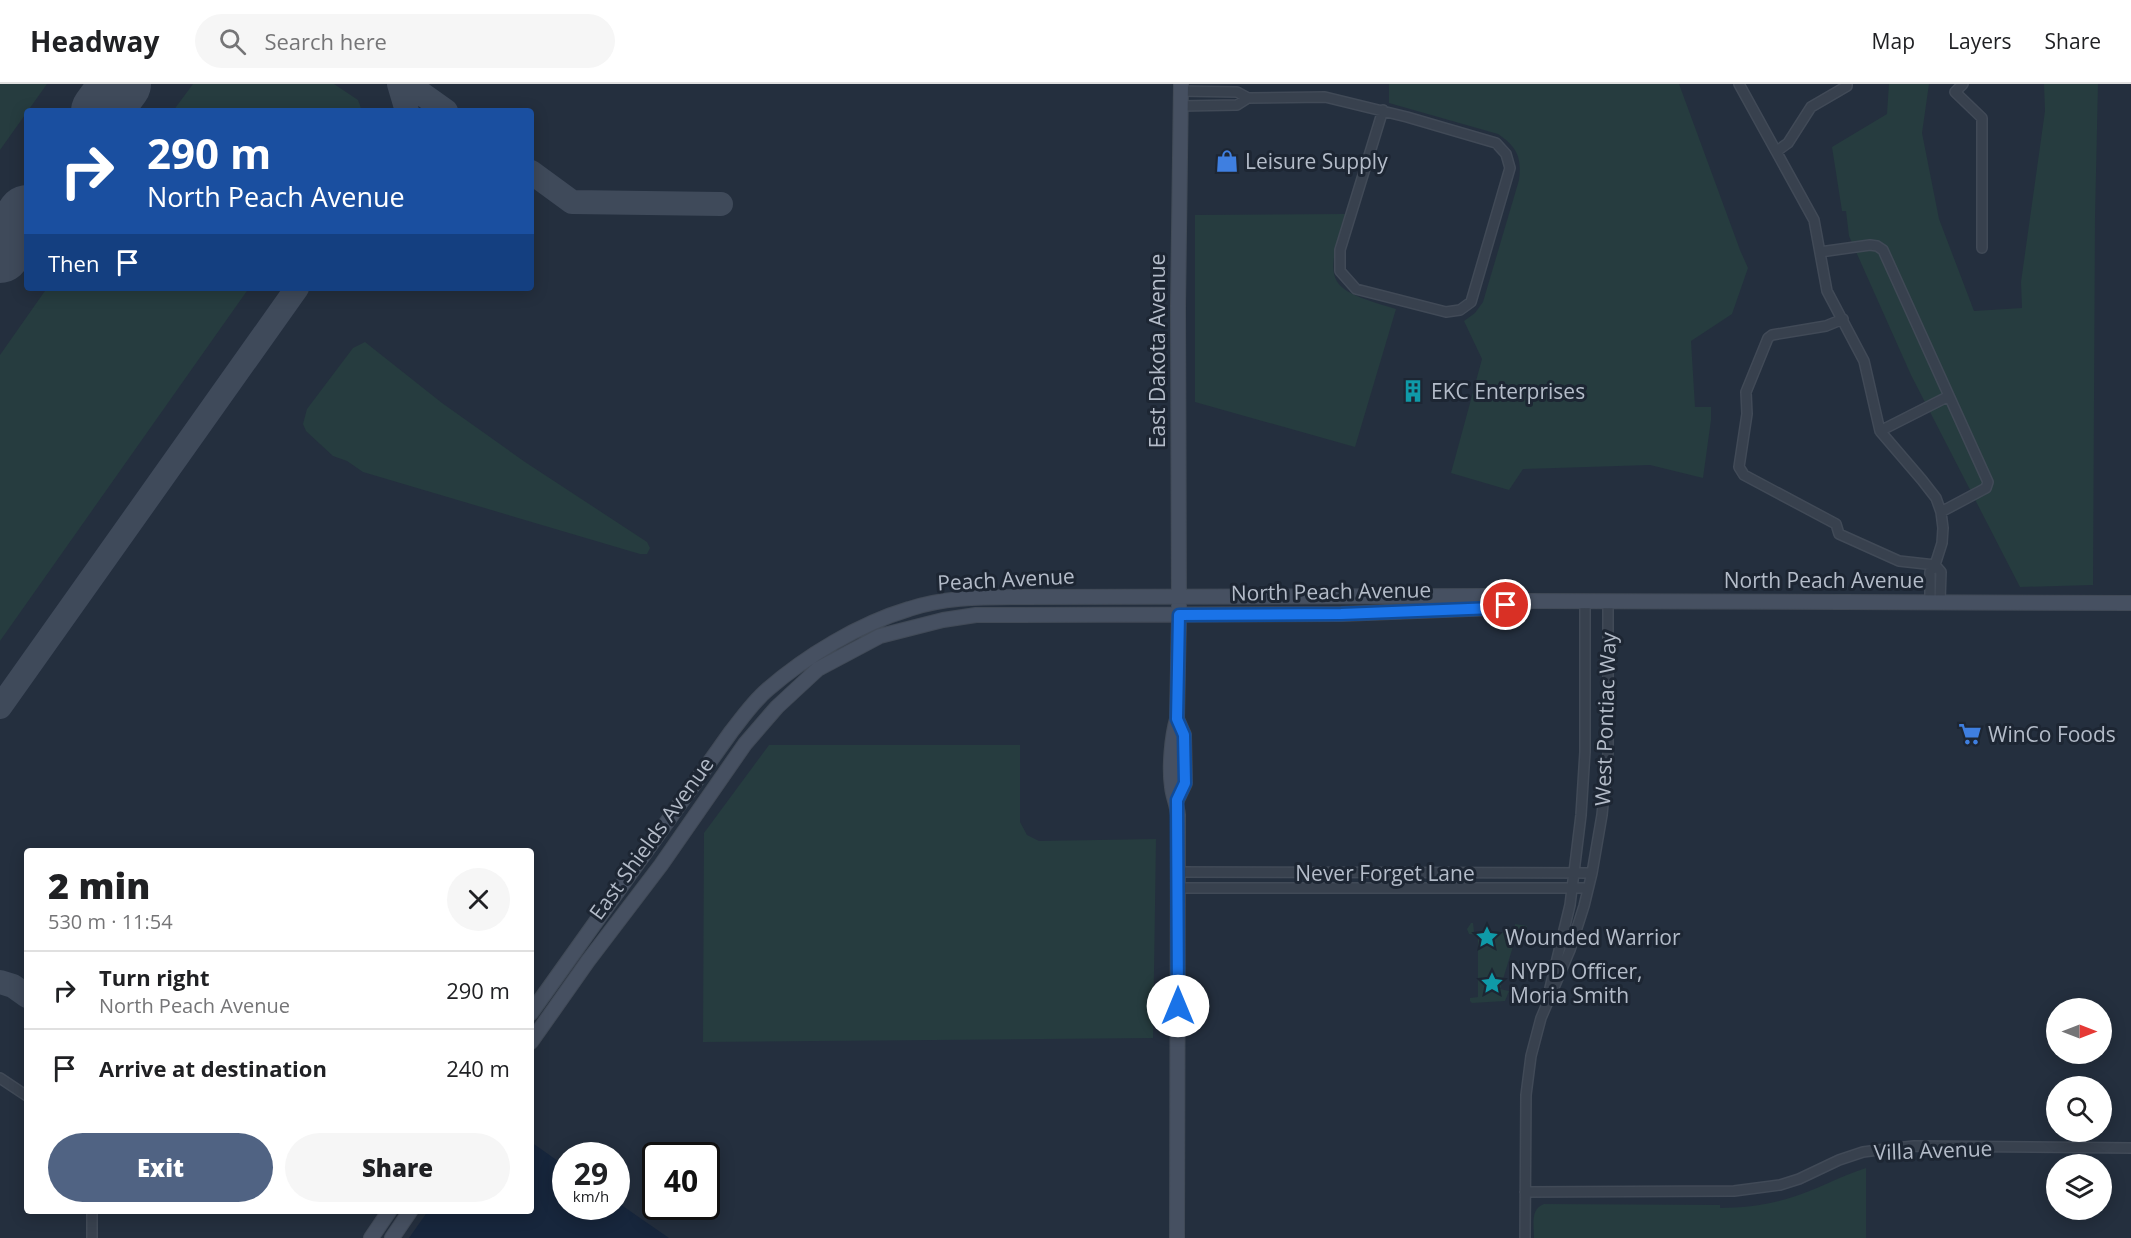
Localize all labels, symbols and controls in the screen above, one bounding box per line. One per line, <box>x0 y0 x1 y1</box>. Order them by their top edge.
search box <box>195 14 615 68</box>
text: Headway <box>30 22 159 60</box>
icon: search <box>216 25 249 58</box>
text: Search here <box>264 26 387 56</box>
text: Map <box>1872 27 1915 55</box>
text: Layers <box>1948 27 2012 55</box>
text: Share <box>2045 27 2101 55</box>
text: 290 m <box>147 124 271 181</box>
icon: right <box>48 132 126 210</box>
place label: Leisure Supply <box>1245 147 1388 175</box>
shop icon: Leisure Supply <box>1214 148 1240 174</box>
text: North Peach Avenue <box>147 178 405 215</box>
icon: arrive <box>111 246 144 279</box>
text: Then <box>48 248 99 278</box>
street label: East Dakota Avenue <box>1143 254 1171 448</box>
place label: EKC Enterprises <box>1431 377 1585 405</box>
building icon: EKC Enterprises <box>1400 378 1426 404</box>
street label: Peach Avenue <box>937 561 1075 597</box>
street label: North Peach Avenue <box>1724 566 1924 594</box>
street label: North Peach Avenue <box>1231 575 1431 607</box>
pin <box>1480 579 1531 630</box>
icon: arrive <box>1489 588 1522 621</box>
street label: West Pontiac Way <box>1588 631 1622 806</box>
place label: WinCo Foods <box>1988 720 2116 748</box>
supermarket icon: WinCo Foods <box>1957 721 1983 747</box>
street label: East Shields Avenue <box>583 751 719 925</box>
street label: Never Forget Lane <box>1295 859 1475 887</box>
text: 2 min <box>48 861 150 910</box>
button: close <box>447 868 510 931</box>
text: 530 m · 11:54 <box>48 908 173 935</box>
place label: Wounded Warrior <box>1505 923 1681 951</box>
place icon: Wounded Warrior <box>1474 924 1500 950</box>
place label: NYPD Officer, Moria Smith <box>1510 957 1643 1009</box>
text: Turn right <box>99 962 210 992</box>
place icon: NYPD Officer, Moria Smith <box>1479 970 1505 996</box>
icon: right <box>48 974 81 1007</box>
position arrow <box>1146 974 1210 1038</box>
text: 290 m <box>446 975 510 1005</box>
text: North Peach Avenue <box>99 992 290 1019</box>
north arrow <box>2046 998 2112 1064</box>
map controls <box>2046 998 2112 1220</box>
icon: arrive <box>48 1052 81 1085</box>
text: Arrive at destination <box>99 1053 327 1083</box>
text: 240 m <box>446 1053 510 1083</box>
button: search <box>2046 1076 2112 1142</box>
button: Exit <box>48 1133 273 1202</box>
button: Share <box>285 1133 510 1202</box>
street label: Villa Avenue <box>1873 1134 1993 1166</box>
speed limit sign: 40 <box>642 1142 720 1220</box>
text: 29 <box>574 1153 608 1194</box>
button: layers <box>2046 1154 2112 1220</box>
text: km/h <box>573 1186 609 1206</box>

